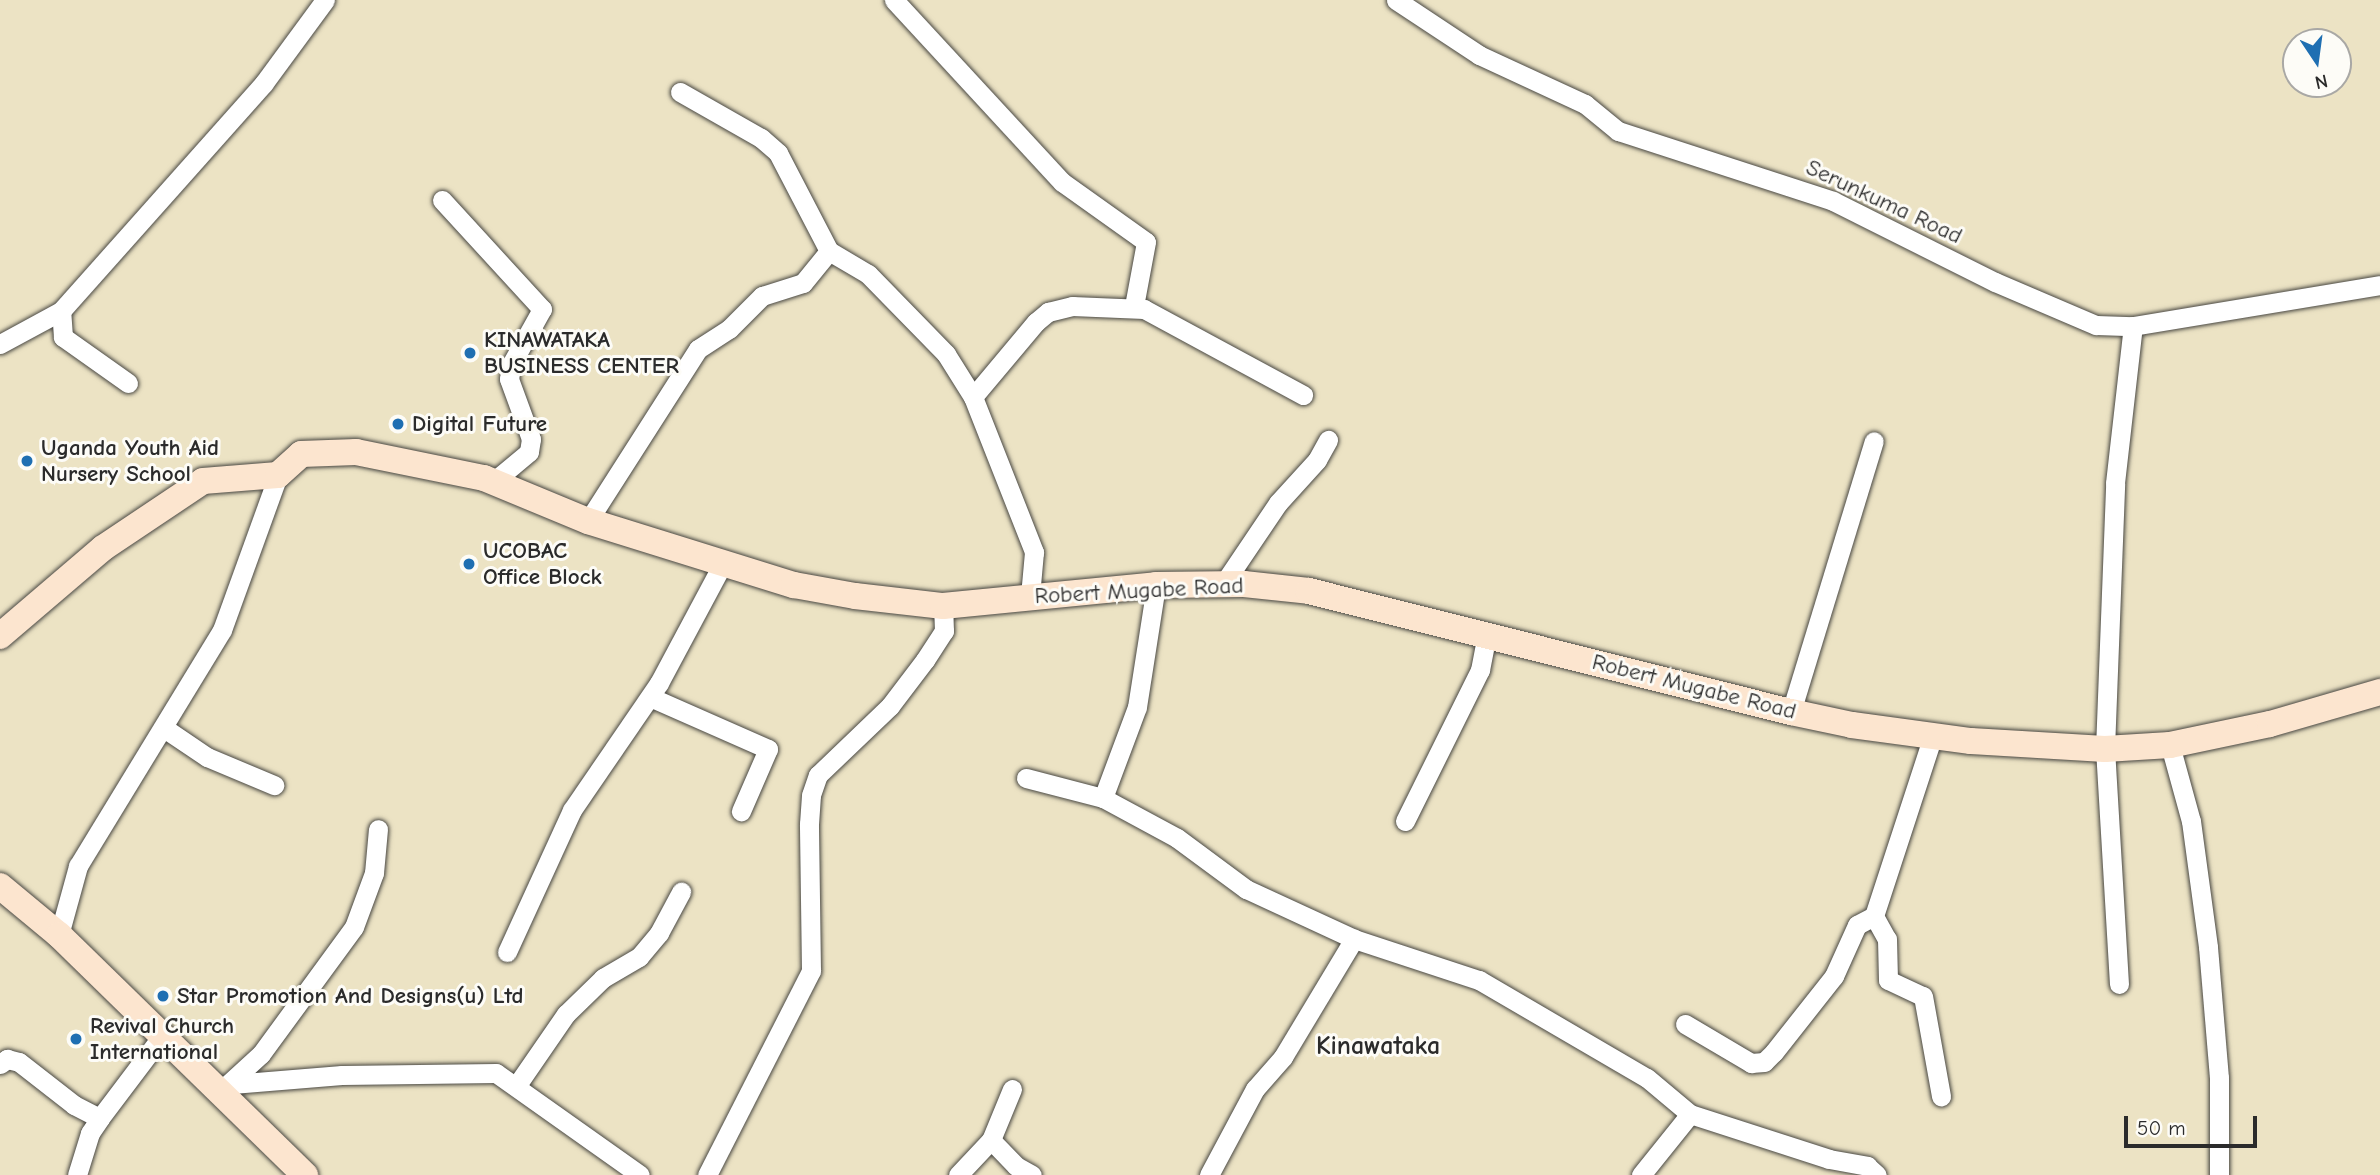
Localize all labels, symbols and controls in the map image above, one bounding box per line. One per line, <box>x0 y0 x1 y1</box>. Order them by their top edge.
north arrow <box>2282 28 2352 98</box>
text: N <box>2313 69 2330 94</box>
street label: Serunkuma Road <box>1802 154 1966 250</box>
place label: KINAWATAKA BUSINESS CENTER <box>484 326 679 380</box>
marker: KINAWATAKA BUSINESS CENTER <box>462 345 478 361</box>
place label: Digital Future <box>412 410 547 438</box>
marker: Digital Future <box>390 416 406 432</box>
place label: Uganda Youth Aid Nursery School <box>41 434 219 488</box>
marker: Uganda Youth Aid Nursery School <box>19 453 35 469</box>
place label: UCOBAC Office Block <box>483 537 602 591</box>
marker: UCOBAC Office Block <box>461 556 477 572</box>
street label: Robert Mugabe Road <box>1034 572 1244 610</box>
street label: Robert Mugabe Road <box>1589 648 1799 726</box>
place label: Star Promotion And Designs(u) Ltd <box>177 982 524 1010</box>
marker: Star Promotion And Designs(u) Ltd <box>155 988 171 1004</box>
place label: Revival Church International <box>90 1012 234 1066</box>
marker: Revival Church International <box>68 1031 84 1047</box>
district label: Kinawataka <box>1316 1031 1440 1063</box>
scale bar <box>2128 1102 2261 1146</box>
text: 50 m <box>2137 1116 2186 1140</box>

